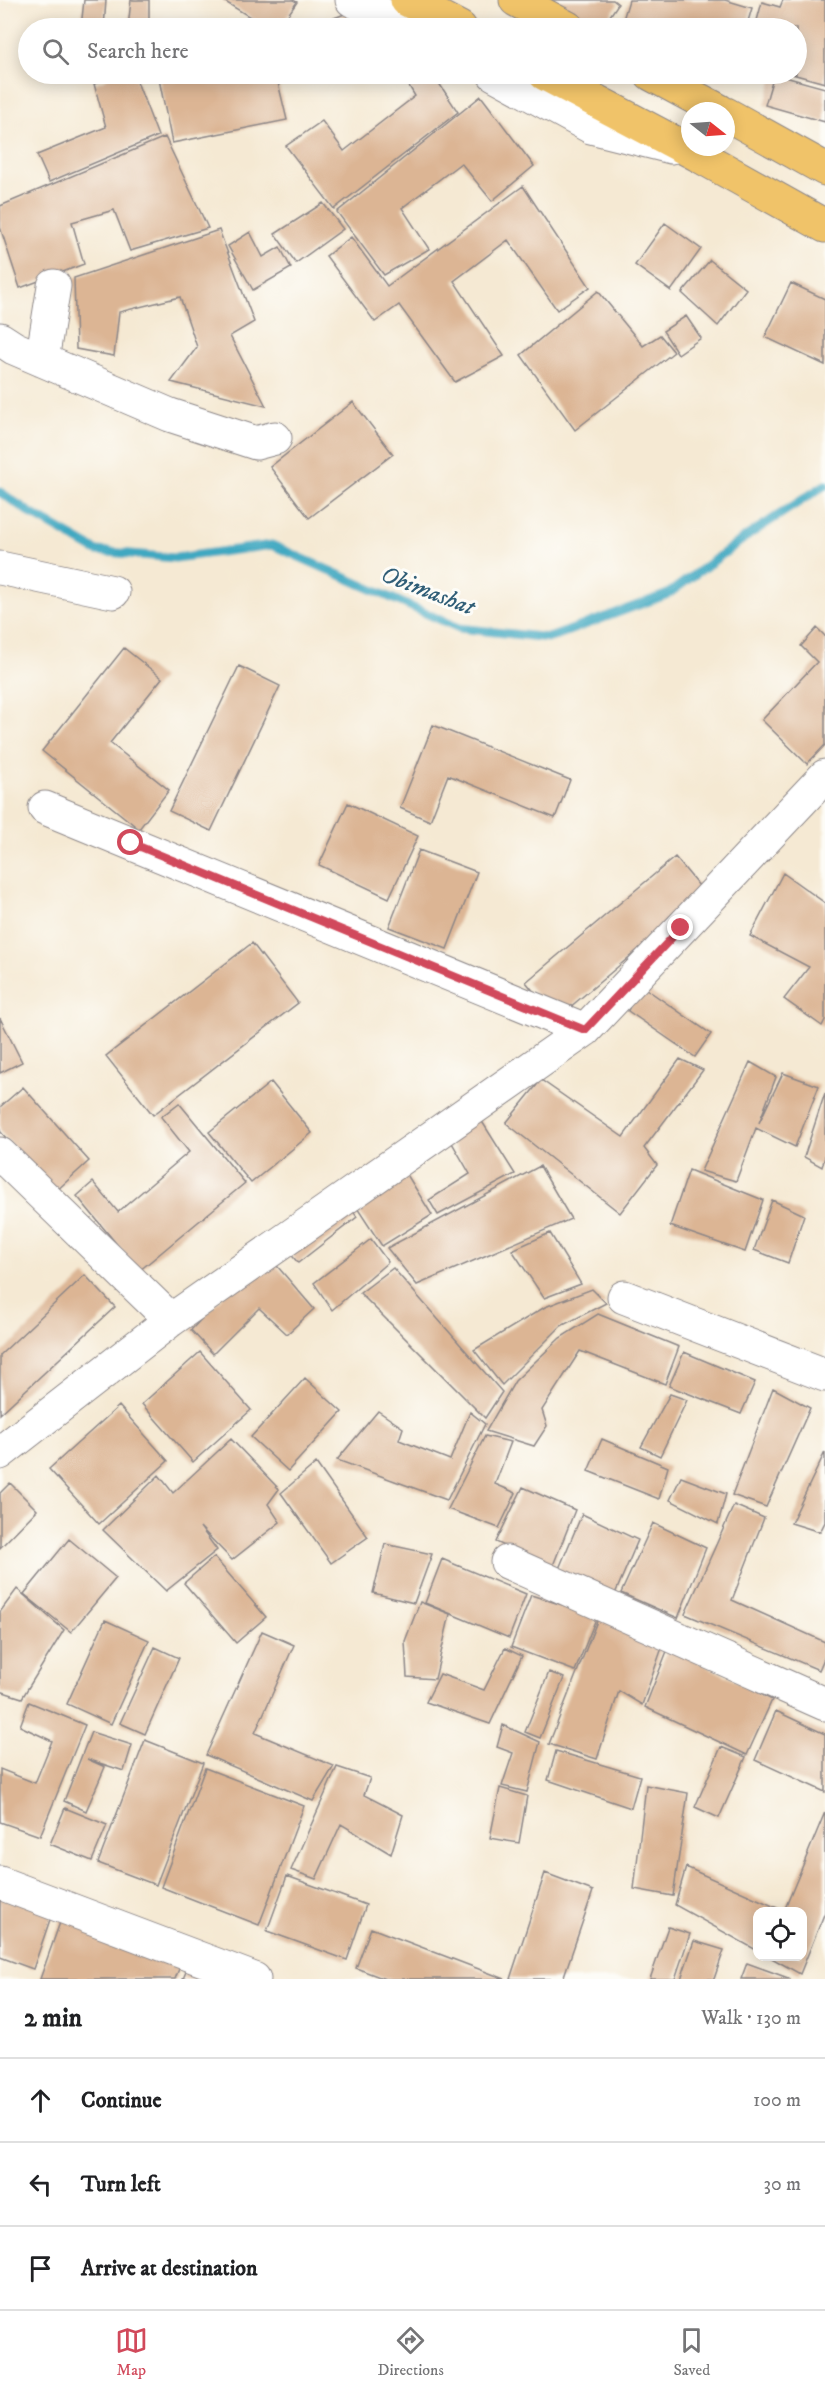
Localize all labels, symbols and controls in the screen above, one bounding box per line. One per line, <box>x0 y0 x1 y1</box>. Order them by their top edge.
search box <box>18 18 807 84</box>
icon: search <box>39 35 72 68</box>
text: Search here <box>87 38 189 65</box>
north arrow <box>681 102 735 156</box>
water label: Obimashat <box>377 559 480 623</box>
route start <box>117 829 143 855</box>
route end <box>667 914 693 940</box>
map controls <box>753 1907 807 1961</box>
button: locate <box>753 1907 807 1961</box>
text: 2 min <box>24 2002 82 2035</box>
text: Walk · 130 m <box>701 2006 801 2031</box>
icon: ahead <box>24 2084 57 2117</box>
text: Continue <box>81 2087 162 2114</box>
text: 100 m <box>753 2088 801 2113</box>
icon: left <box>24 2168 57 2201</box>
text: Turn left <box>81 2171 161 2198</box>
text: 30 m <box>763 2172 801 2197</box>
icon: arrive <box>24 2252 57 2285</box>
text: Arrive at destination <box>81 2255 258 2282</box>
tab: Map <box>115 2324 148 2380</box>
tab: Directions <box>377 2324 444 2380</box>
tab: Saved <box>673 2324 710 2380</box>

